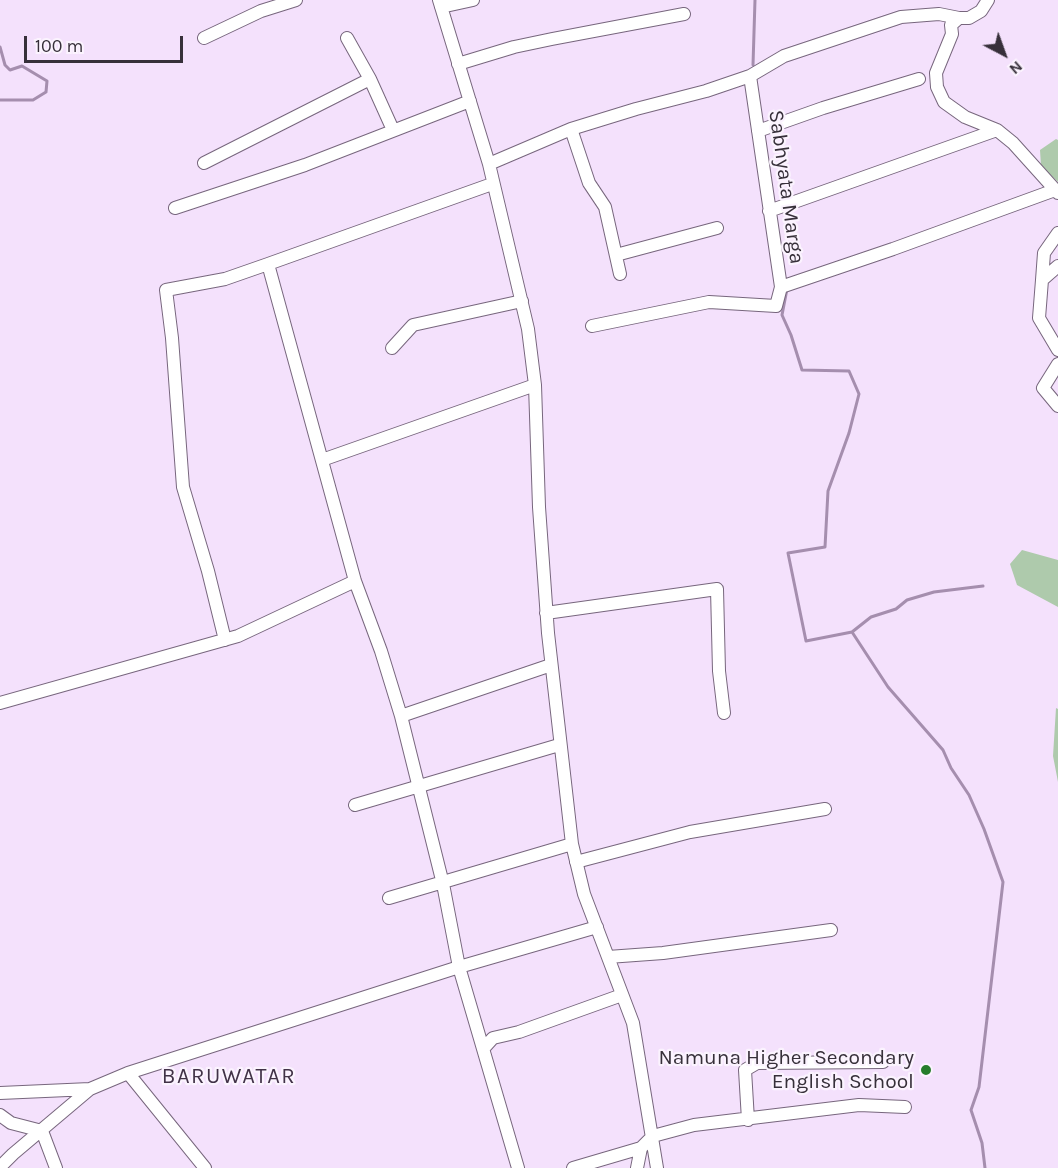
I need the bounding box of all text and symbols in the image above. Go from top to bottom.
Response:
scale bar [27,24,186,62]
north arrow [974,24,1034,84]
text: 100 m [35,35,83,57]
text: N [1006,57,1027,79]
street label: Sabhyata Marga [763,108,809,266]
place label: Namuna Higher Secondary English School [658,1045,914,1095]
marker: Namuna Higher Secondary English School [919,1063,933,1077]
district label: BARUWATAR [162,1064,296,1090]

